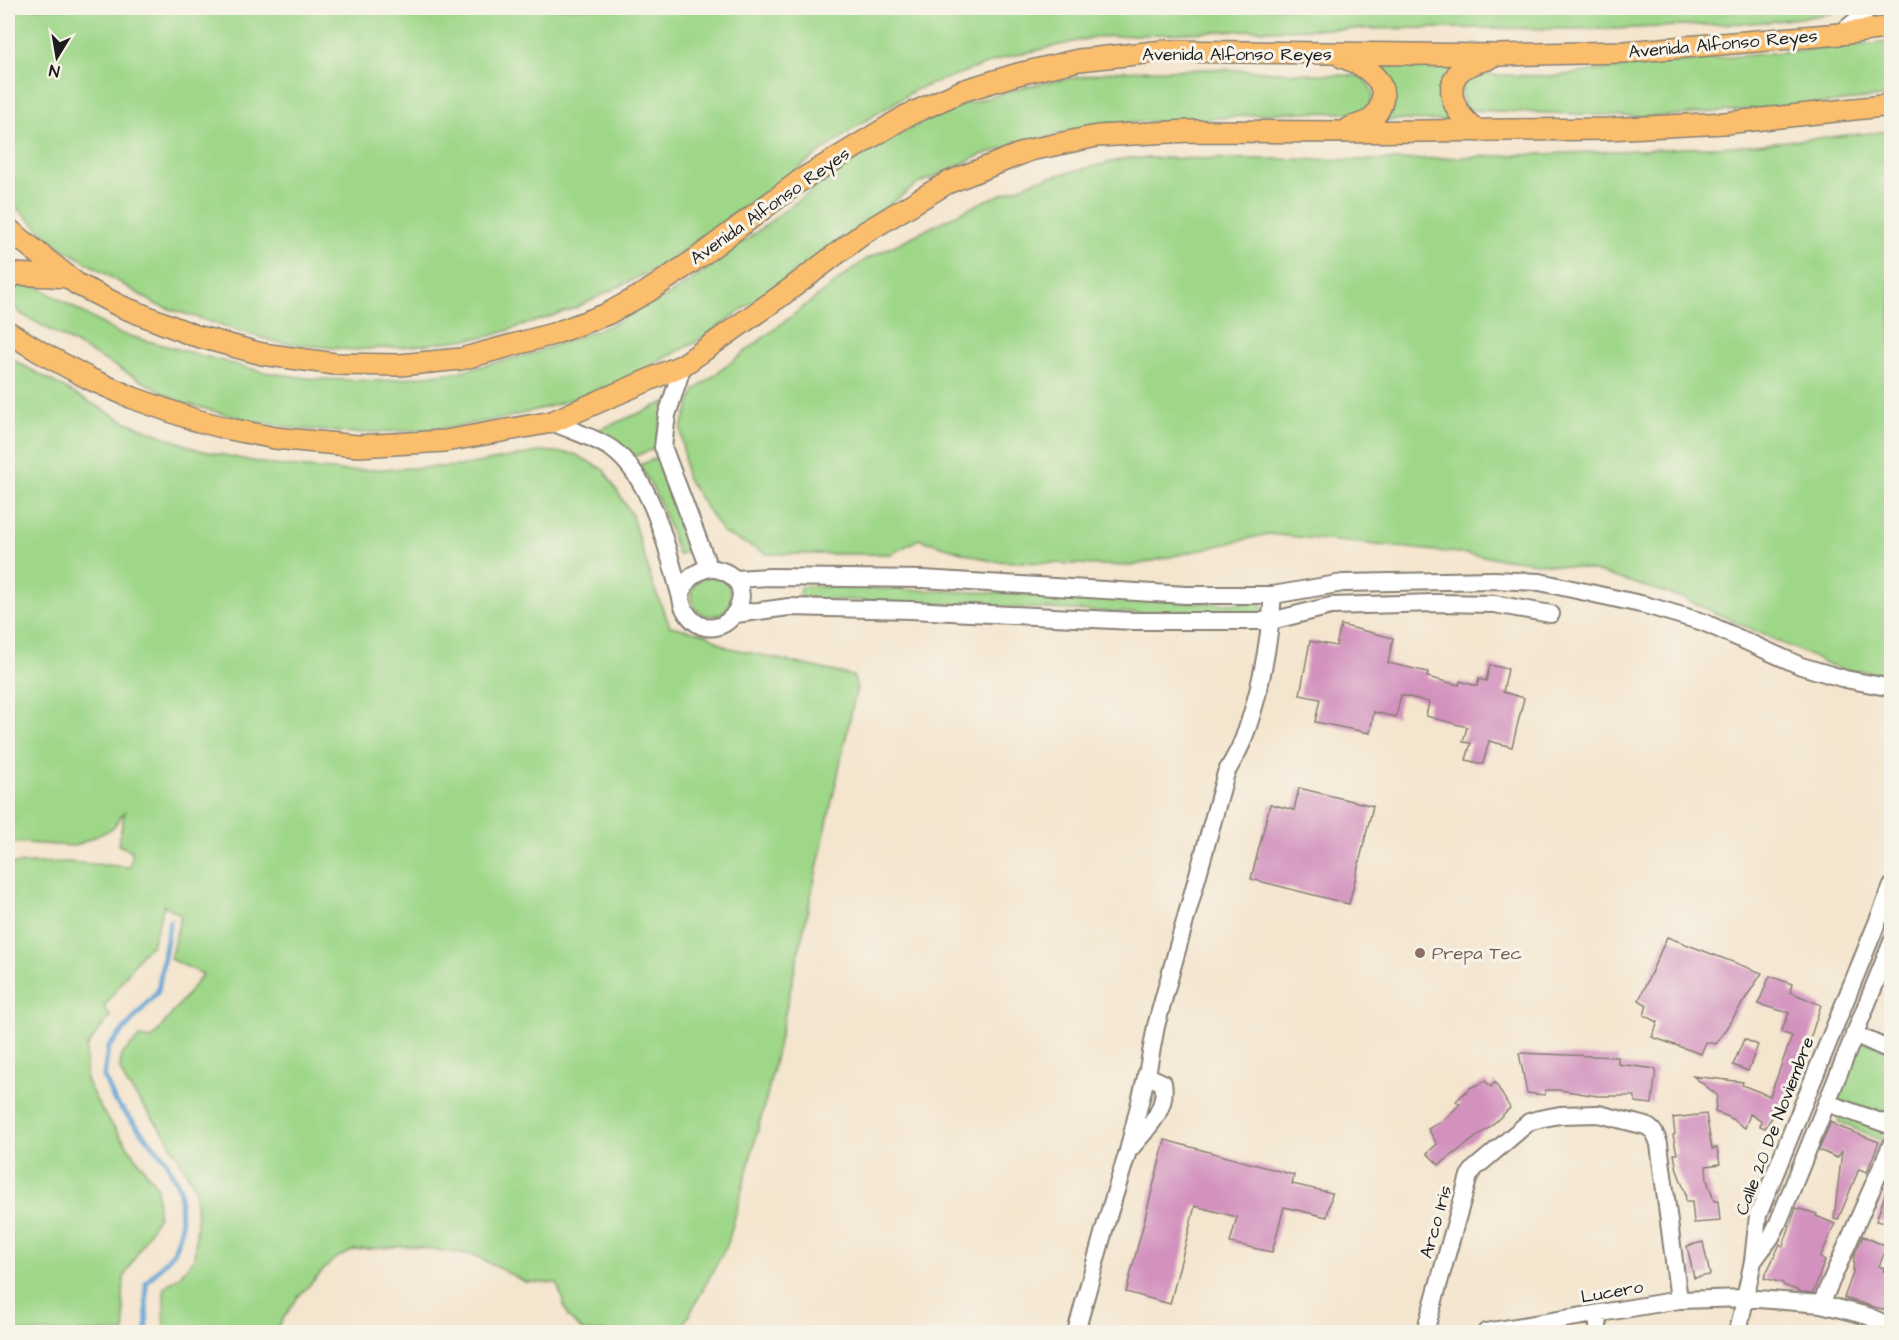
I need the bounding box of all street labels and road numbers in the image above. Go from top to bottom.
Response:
street label: Avenida Alfonso Reyes [1627,23,1819,66]
street label: Avenida Alfonso Reyes [1142,42,1332,68]
street label: Avenida Alfonso Reyes [685,141,855,271]
street label: Calle 20 De Noviembre [1729,1033,1821,1219]
street label: Arco Iris [1414,1183,1458,1261]
street label: Lucero [1579,1274,1645,1310]

